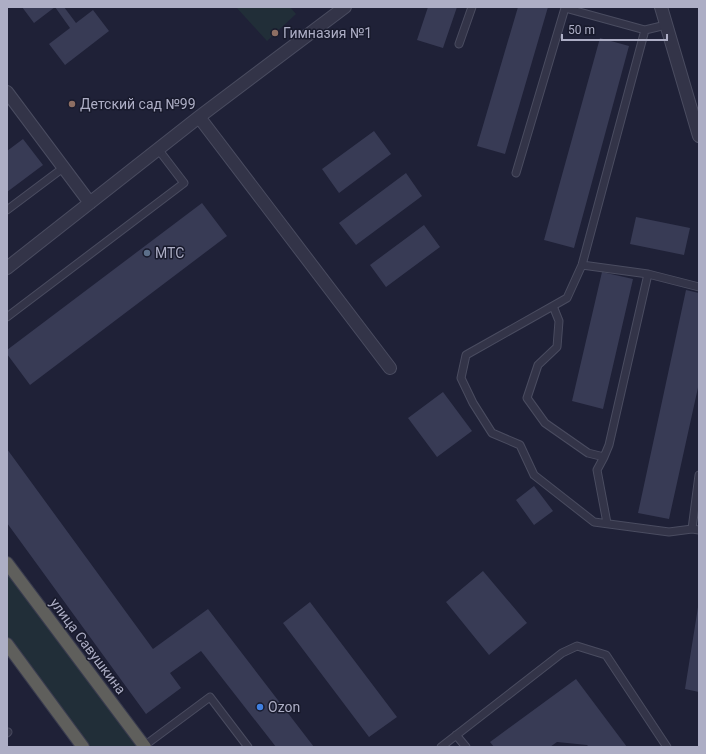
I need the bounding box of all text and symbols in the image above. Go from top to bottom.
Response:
scale bar [562,16,667,42]
text: 50 m [568,23,595,37]
place label: Гимназия №1 [283,25,372,41]
marker: Гимназия №1 [270,28,280,38]
place label: Детский сад №99 [80,96,196,112]
marker: Детский сад №99 [67,99,77,109]
place label: МТС [155,245,184,261]
marker: МТС [142,248,152,258]
street label: улица Савушкина [47,595,129,697]
place label: Ozon [268,699,300,715]
marker: Ozon [255,702,265,712]

